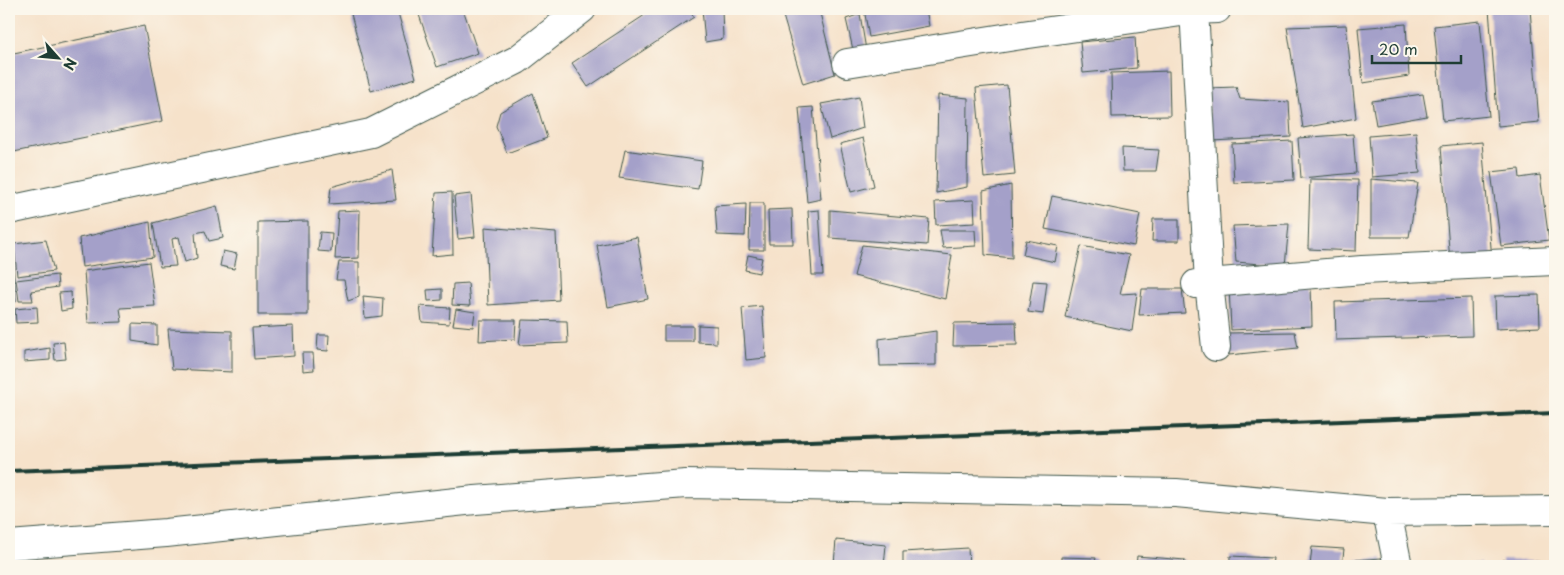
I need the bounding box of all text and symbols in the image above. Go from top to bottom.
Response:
north arrow [32,32,82,82]
scale bar [1372,32,1460,64]
text: 20 m [1379,37,1418,60]
text: N [58,54,82,74]

